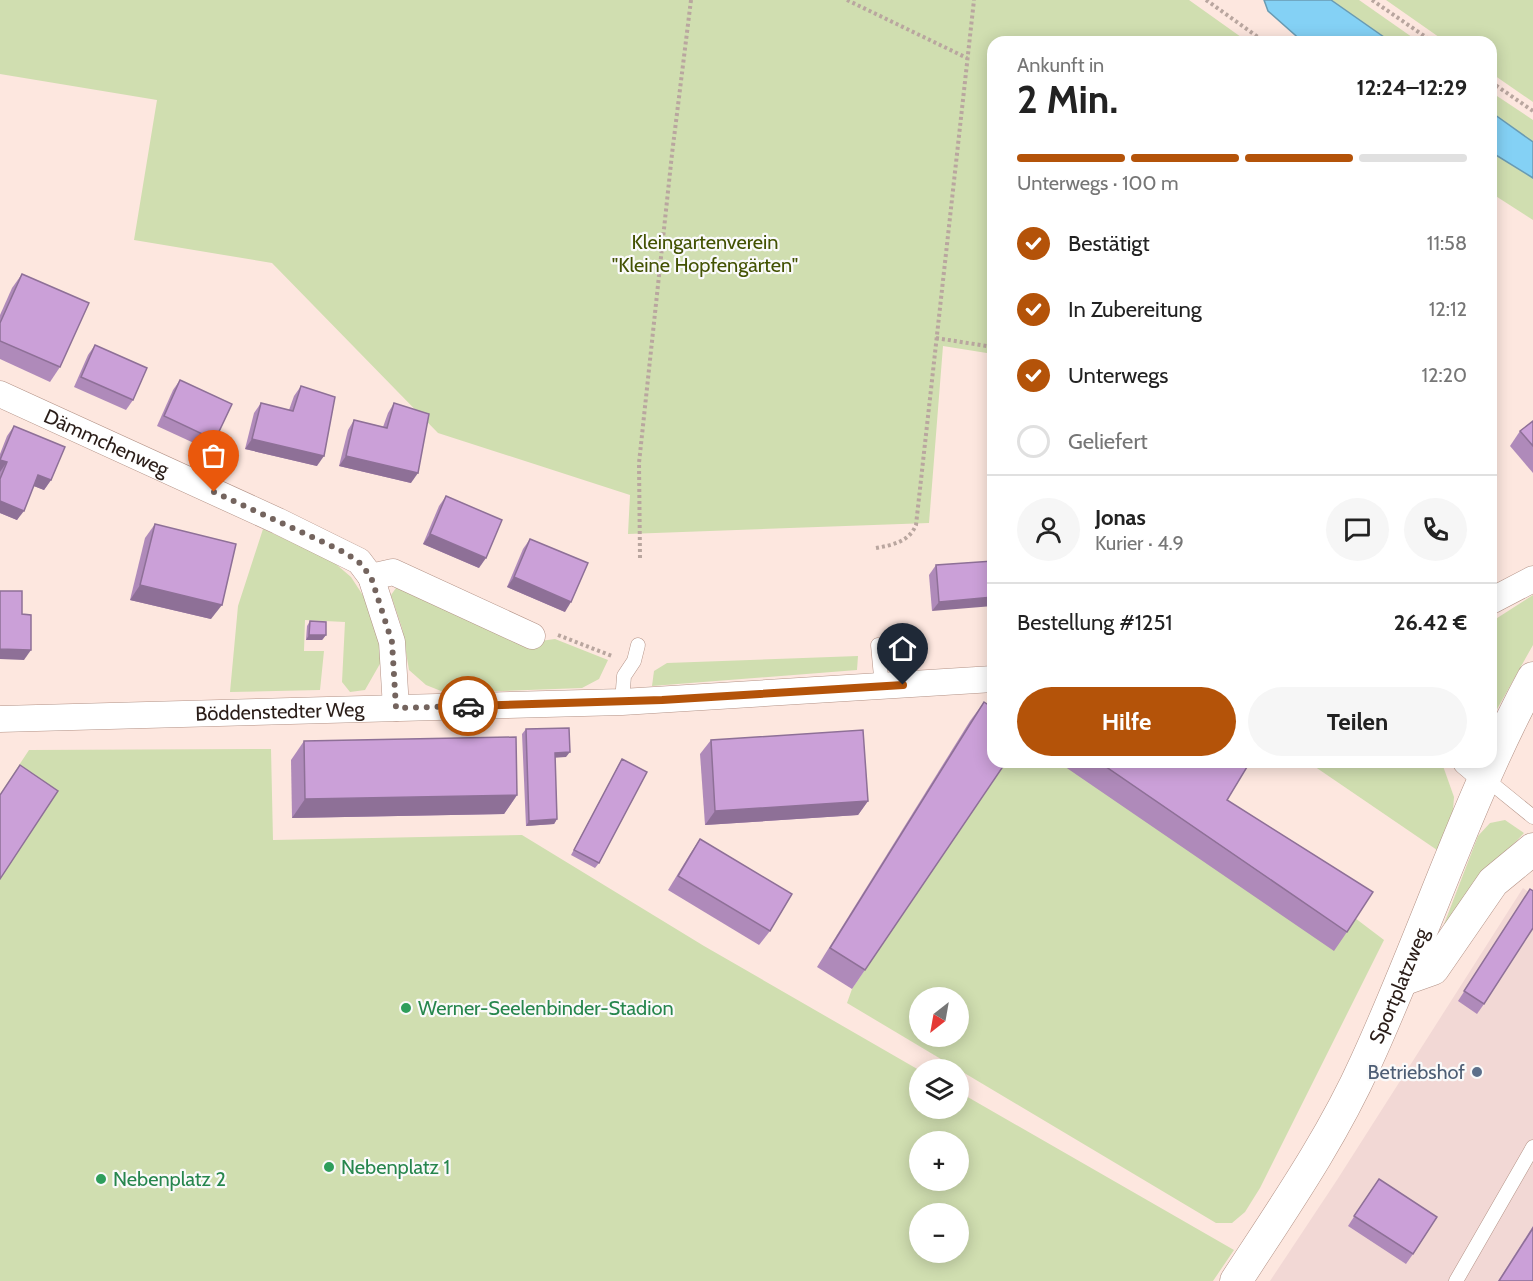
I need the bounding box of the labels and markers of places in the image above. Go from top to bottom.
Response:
pin [188,430,239,492]
pin [877,623,928,685]
place label: Werner-Seelenbinder-Stadion [418,996,674,1020]
marker: Werner-Seelenbinder-Stadion [399,1001,413,1015]
place label: Betriebshof [1368,1060,1465,1084]
marker: Betriebshof [1470,1065,1484,1079]
place label: Nebenplatz 1 [341,1155,450,1179]
marker: Nebenplatz 1 [322,1160,336,1174]
place label: Nebenplatz 2 [113,1167,226,1191]
marker: Nebenplatz 2 [94,1172,108,1186]

